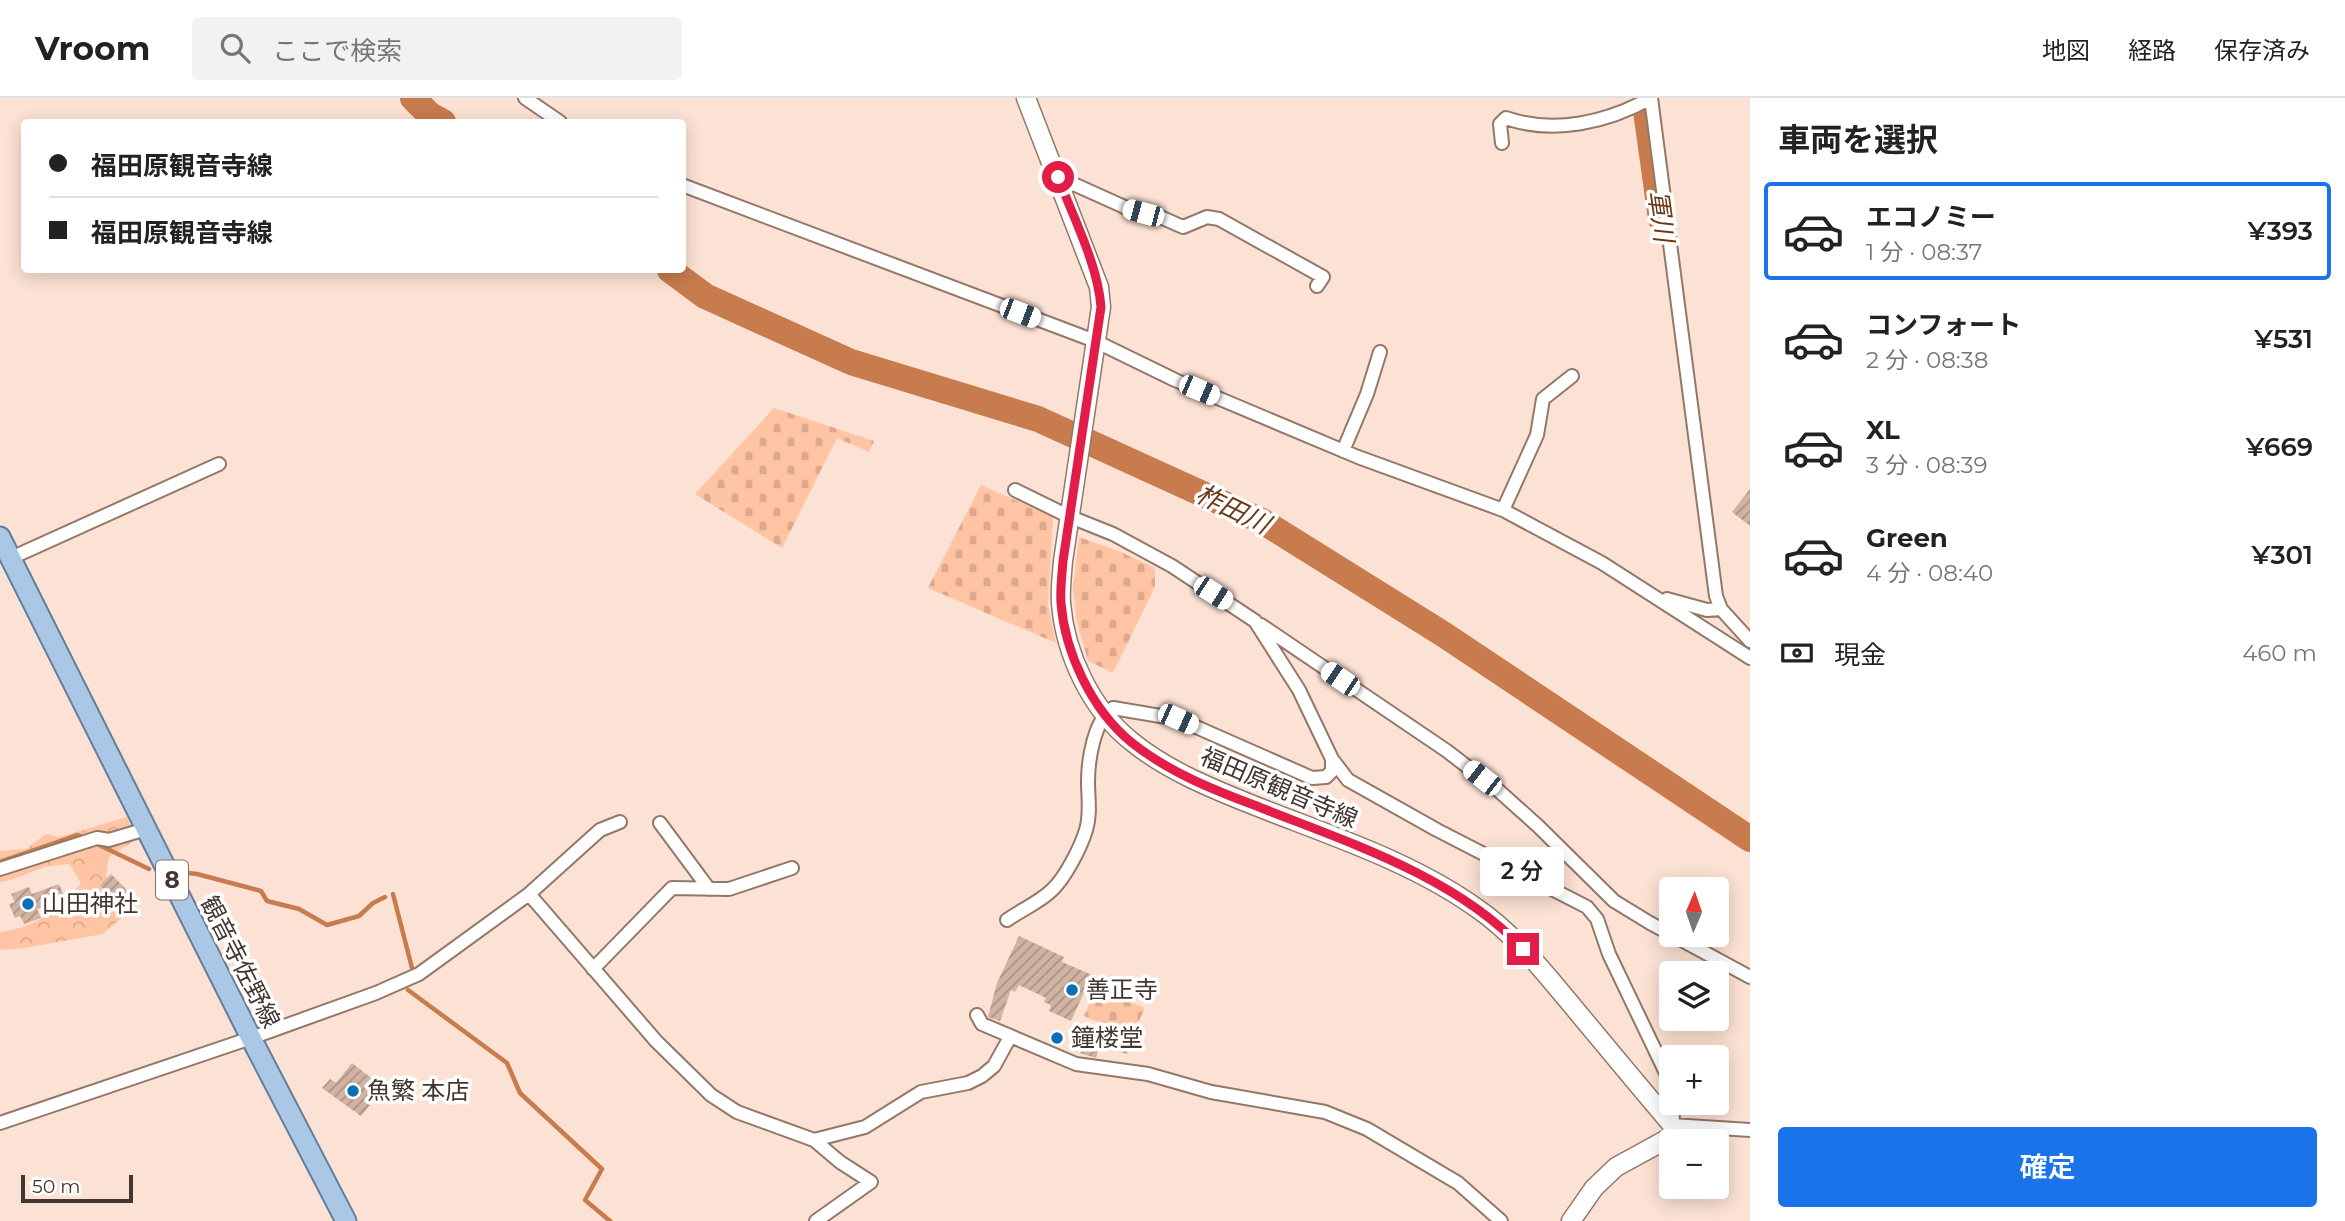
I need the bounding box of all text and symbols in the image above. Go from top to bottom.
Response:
search box [192,17,682,80]
text: Vroom [35,28,150,68]
icon: search [216,29,254,67]
text: ここで検索 [272,35,402,67]
text: 地図 [2042,36,2090,65]
text: 経路 [2128,36,2176,65]
text: 保存済み [2214,36,2310,65]
text: 車両を選択 [1778,120,1938,159]
text: 福田原観音寺線 [91,150,273,182]
route start [1042,161,1074,193]
water label: 軍川 [1642,188,1681,247]
car [1120,197,1167,229]
icon: car [1782,200,1845,263]
text: エコノミー [1866,201,1996,233]
text: ¥393 [2248,215,2313,247]
text: 福田原観音寺線 [91,217,273,249]
text: 1 分 · 08:37 [1866,238,1982,266]
car [997,296,1044,330]
icon: car [1782,308,1845,371]
text: コンフォート [1866,309,2021,341]
text: ¥531 [2254,323,2313,355]
text: 2 分 · 08:38 [1866,346,1988,374]
car [1176,372,1223,408]
text: XL [1866,414,1900,446]
icon: car [1782,416,1845,479]
text: ¥669 [2246,431,2313,463]
text: 3 分 · 08:39 [1866,451,1988,479]
water label: 柞田川 [1191,478,1278,542]
text: Green [1866,522,1948,554]
icon: car [1782,524,1845,587]
text: ¥301 [2251,539,2313,571]
text: 4 分 · 08:40 [1866,559,1993,587]
car [1190,573,1237,613]
icon: cash [1778,634,1816,672]
text: 現金 [1834,639,1886,671]
text: 460 m [2242,639,2317,667]
car [1317,659,1364,699]
car [1155,701,1202,737]
street label: 福田原観音寺線 [1196,741,1362,834]
car [1459,757,1506,799]
callout: 2 分 [1481,848,1565,896]
text: 2 分 [1501,857,1543,885]
road number: 8 [156,860,188,900]
north arrow [1659,877,1729,947]
map controls [1659,877,1729,1199]
place label: 山田神社 [42,889,138,918]
street label: 観音寺佐野線 [195,891,286,1033]
marker: 山田神社 [20,896,36,912]
route end [1507,933,1539,965]
button: layers [1659,961,1729,1031]
place label: 善正寺 [1086,975,1158,1004]
marker: 善正寺 [1064,982,1080,998]
place label: 鐘楼堂 [1071,1023,1143,1052]
marker: 鐘楼堂 [1049,1030,1065,1046]
button: + [1659,1045,1729,1115]
place label: 魚繁 本店 [367,1076,469,1105]
marker: 魚繁 本店 [345,1083,361,1099]
button: 確定 [1778,1127,2317,1207]
button: − [1659,1129,1729,1199]
scale bar [21,1172,133,1204]
text: 50 m [32,1175,80,1198]

